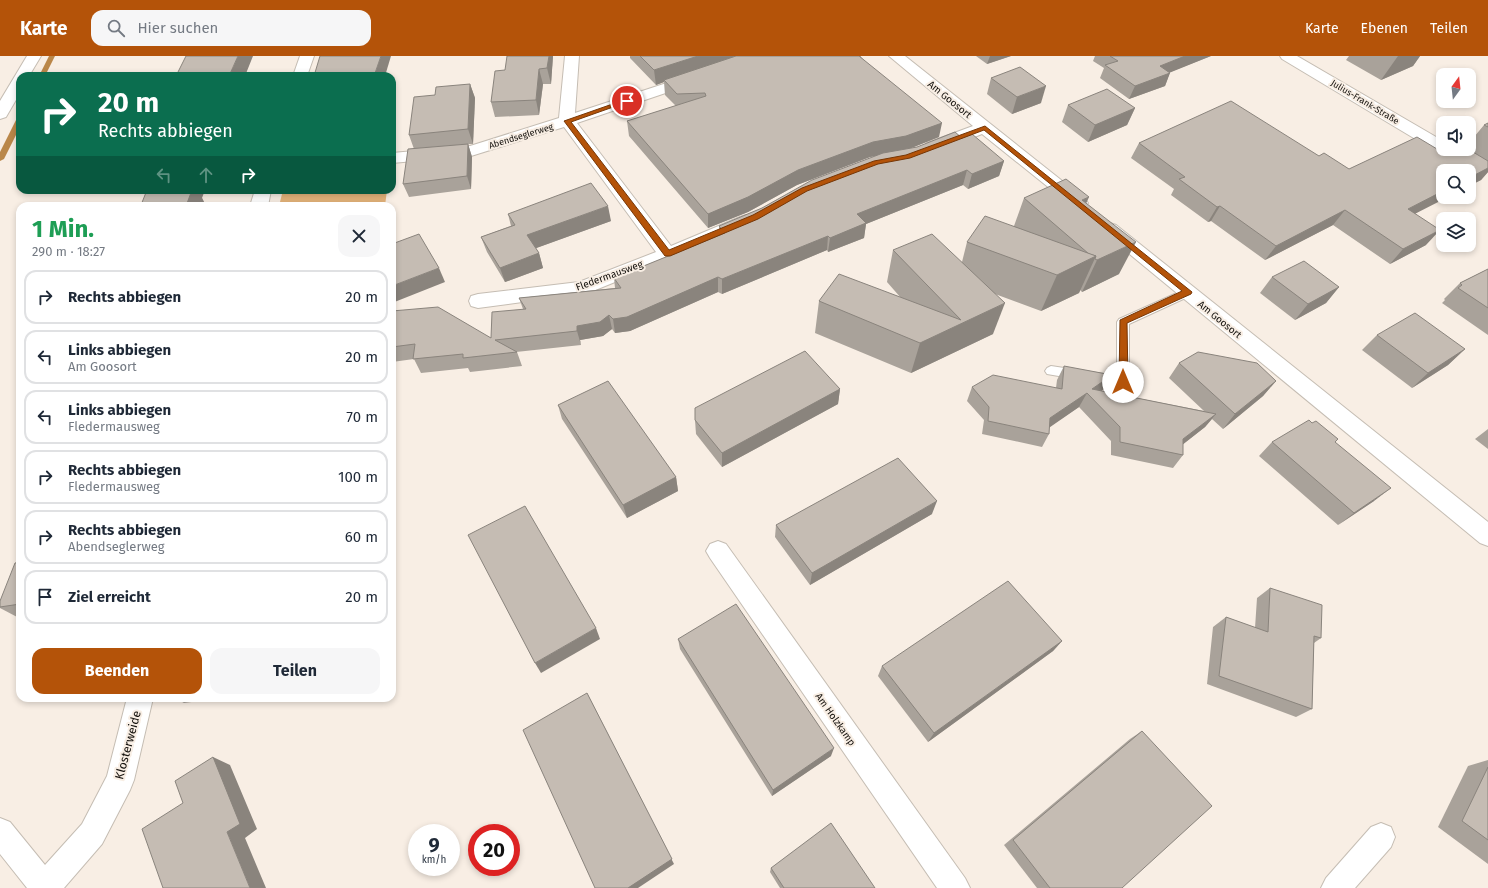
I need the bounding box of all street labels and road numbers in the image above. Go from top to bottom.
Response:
street label: Am Goosort [925,78,974,121]
street label: Julius-Frank-Straße [1329,78,1401,126]
street label: Abendseglerweg [488,121,555,151]
street label: Fledermausweg [574,258,645,294]
street label: Am Goosort [1195,298,1244,341]
street label: Am Holzkamp [813,691,858,748]
street label: Klosterweide [112,709,144,781]

